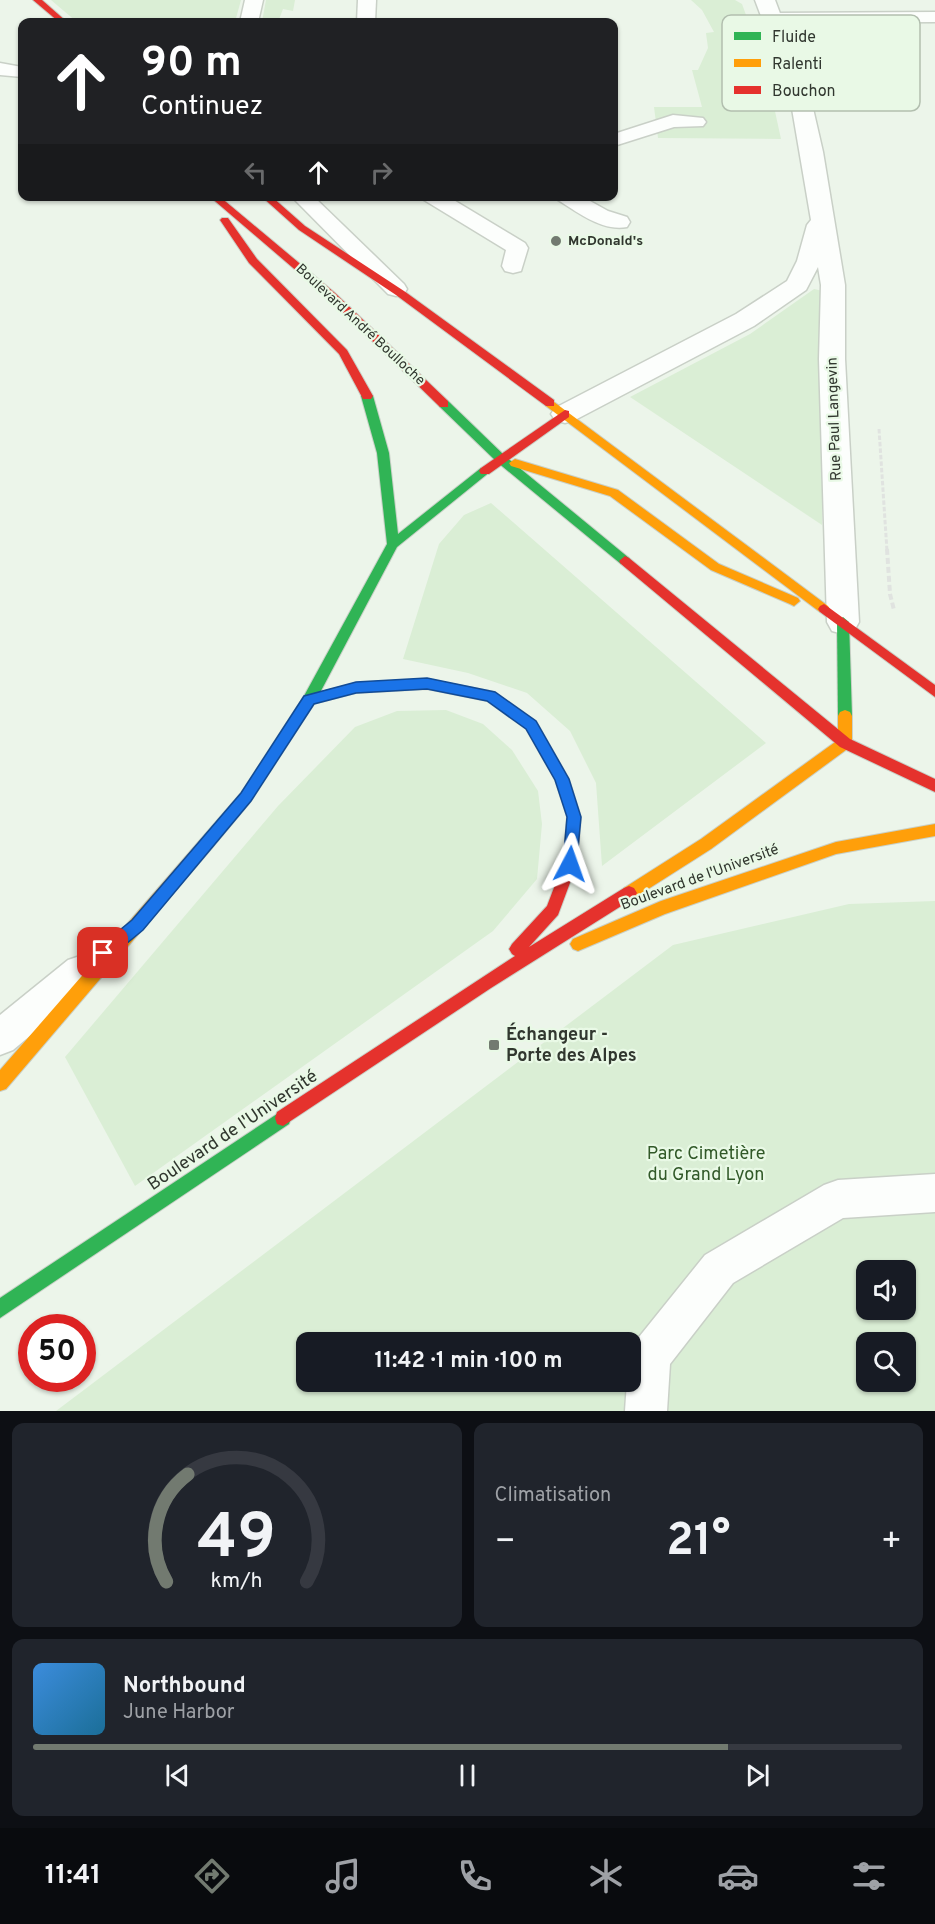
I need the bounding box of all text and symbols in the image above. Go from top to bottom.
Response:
legend [722,15,920,111]
text: Fluide [772,28,816,48]
text: 90 m [141,38,242,91]
icon: ahead [42,42,120,120]
text: Ralenti [772,55,822,75]
text: Bouchon [772,82,836,102]
text: Continuez [141,90,263,124]
icon: left [239,156,272,189]
icon: ahead [302,156,335,189]
icon: right [365,156,398,189]
place label: McDonald's [568,233,643,250]
marker: McDonald's [549,234,563,248]
street label: Boulevard André Boulloche [292,261,428,389]
street label: Rue Paul Langevin [823,357,847,481]
position arrow [538,832,602,896]
street label: Boulevard de l'Université [618,841,782,915]
pin [77,927,128,978]
icon: arrive [86,936,119,969]
place label: Échangeur - Porte des Alpes [506,1022,637,1068]
marker: Échangeur - Porte des Alpes [487,1038,501,1052]
street label: Boulevard de l'Université [143,1065,323,1197]
park label: Parc Cimetière du Grand Lyon [647,1143,765,1187]
map controls [856,1260,916,1392]
button: sound [856,1260,916,1320]
speed limit sign: 50 [18,1314,96,1392]
button: search [856,1332,916,1392]
text: 11:42 · 1 min · 100 m [375,1348,562,1375]
text: Climatisation [495,1483,611,1509]
text: 49 [198,1501,276,1580]
text: 21° [666,1514,730,1571]
text: − [495,1522,516,1564]
text: + [881,1522,902,1564]
text: km/h [211,1568,263,1595]
text: Northbound [123,1673,246,1700]
text: June Harbor [123,1700,235,1726]
icon: previous [161,1759,194,1792]
icon: pause [451,1759,484,1792]
icon: next [741,1759,774,1792]
icon: directions [191,1855,233,1897]
icon: music [322,1855,364,1897]
icon: phone [454,1855,496,1897]
icon: climate [585,1855,627,1897]
icon: car [717,1855,759,1897]
icon: filters [848,1855,890,1897]
text: 11:41 [45,1859,101,1893]

